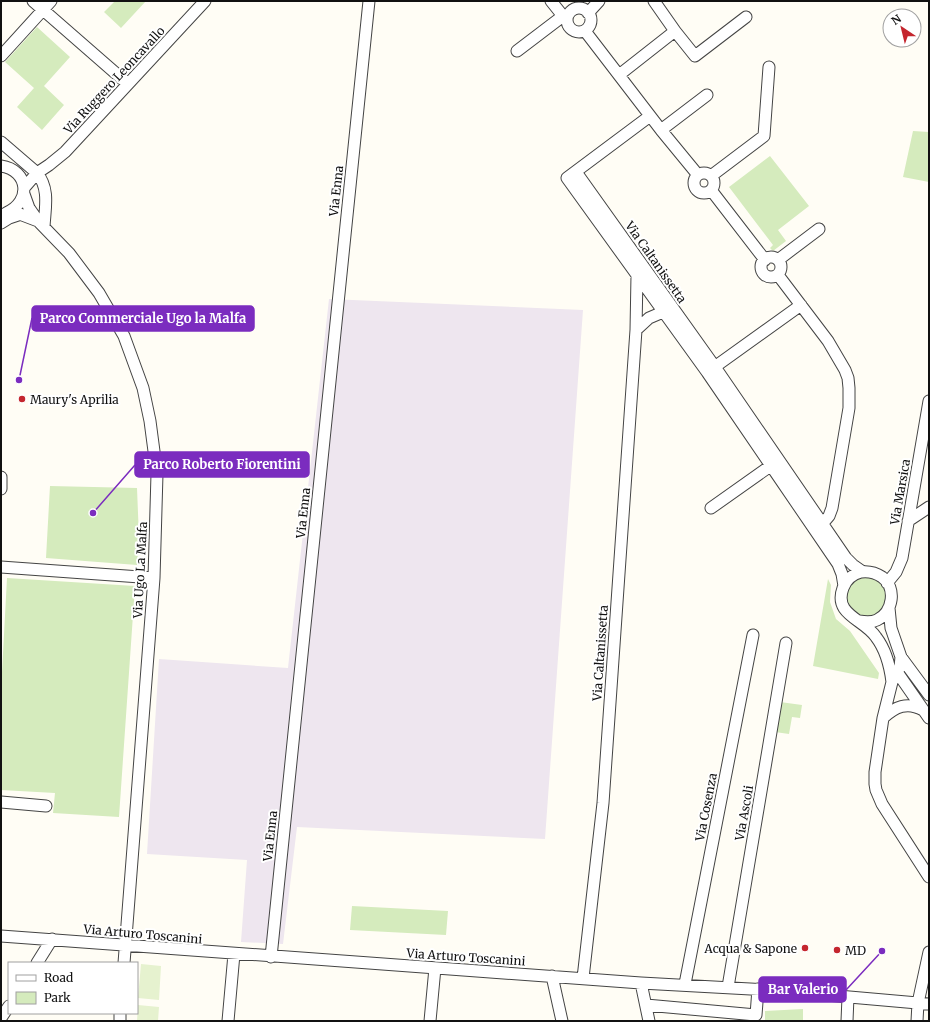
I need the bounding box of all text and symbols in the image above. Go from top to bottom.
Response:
north arrow [882,8,922,48]
text: N [889,11,904,28]
street label: Via Ruggero Leoncavallo [60,23,168,137]
street label: Via Enna [326,164,346,218]
street label: Via Caltanissetta [622,218,690,306]
callout: Parco Commerciale Ugo la Malfa [32,306,254,331]
text: Parco Commerciale Ugo la Malfa [40,310,246,327]
place label: Maury's Aprilia [30,392,119,407]
marker: Maury's Aprilia [17,394,27,404]
callout: Parco Roberto Fiorentini [135,452,309,477]
text: Parco Roberto Fiorentini [143,456,301,473]
street label: Via Marsica [887,457,913,527]
street label: Via Enna [293,486,313,540]
street label: Via Ugo La Malfa [130,521,150,620]
street label: Via Caltanissetta [589,604,611,702]
street label: Via Cosenza [692,771,720,843]
street label: Via Ascoli [732,784,756,843]
street label: Via Enna [260,809,280,863]
street label: Via Arturo Toscanini [82,921,203,947]
place label: Acqua & Sapone [703,941,797,956]
marker: Acqua & Sapone [800,943,810,953]
place label: MD [845,943,866,958]
street label: Via Arturo Toscanini [405,945,526,969]
marker: MD [832,945,842,955]
legend [8,962,138,1014]
text: Road [44,970,73,985]
callout: Bar Valerio [759,977,846,1002]
text: Bar Valerio [768,981,838,998]
text: Park [44,990,71,1005]

